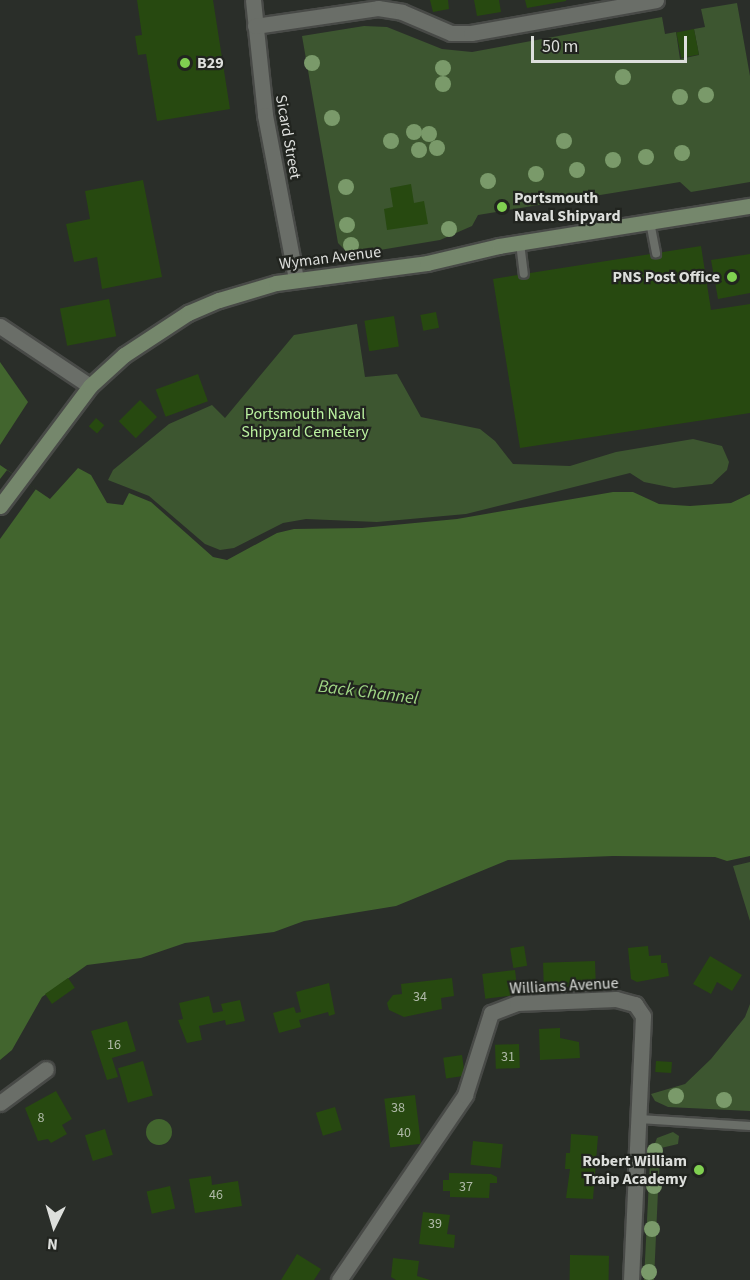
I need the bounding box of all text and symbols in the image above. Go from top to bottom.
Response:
scale bar [534,24,690,62]
text: 50 m [542,34,578,59]
place label: B29 [197,53,224,73]
marker: B29 [178,56,192,70]
street label: Sicard Street [271,93,305,181]
place label: Portsmouth Naval Shipyard [514,188,621,226]
marker: Portsmouth Naval Shipyard [495,200,509,214]
street label: Wyman Avenue [278,242,382,274]
place label: PNS Post Office [612,267,720,287]
marker: PNS Post Office [725,270,739,284]
park label: Portsmouth Naval Shipyard Cemetery [241,404,369,442]
water label: Back Channel [317,676,419,710]
street label: Williams Avenue [509,974,619,998]
house number: 34 [413,989,427,1005]
house number: 16 [107,1037,121,1053]
house number: 31 [501,1049,515,1065]
house number: 38 [391,1100,405,1116]
house number: 8 [38,1110,44,1126]
house number: 40 [397,1125,411,1141]
place label: Robert William Traip Academy [582,1151,687,1189]
marker: Robert William Traip Academy [692,1163,706,1177]
house number: 37 [459,1179,473,1195]
house number: 46 [209,1187,223,1203]
north arrow [24,1196,84,1256]
house number: 39 [428,1216,442,1232]
text: N [46,1233,59,1255]

